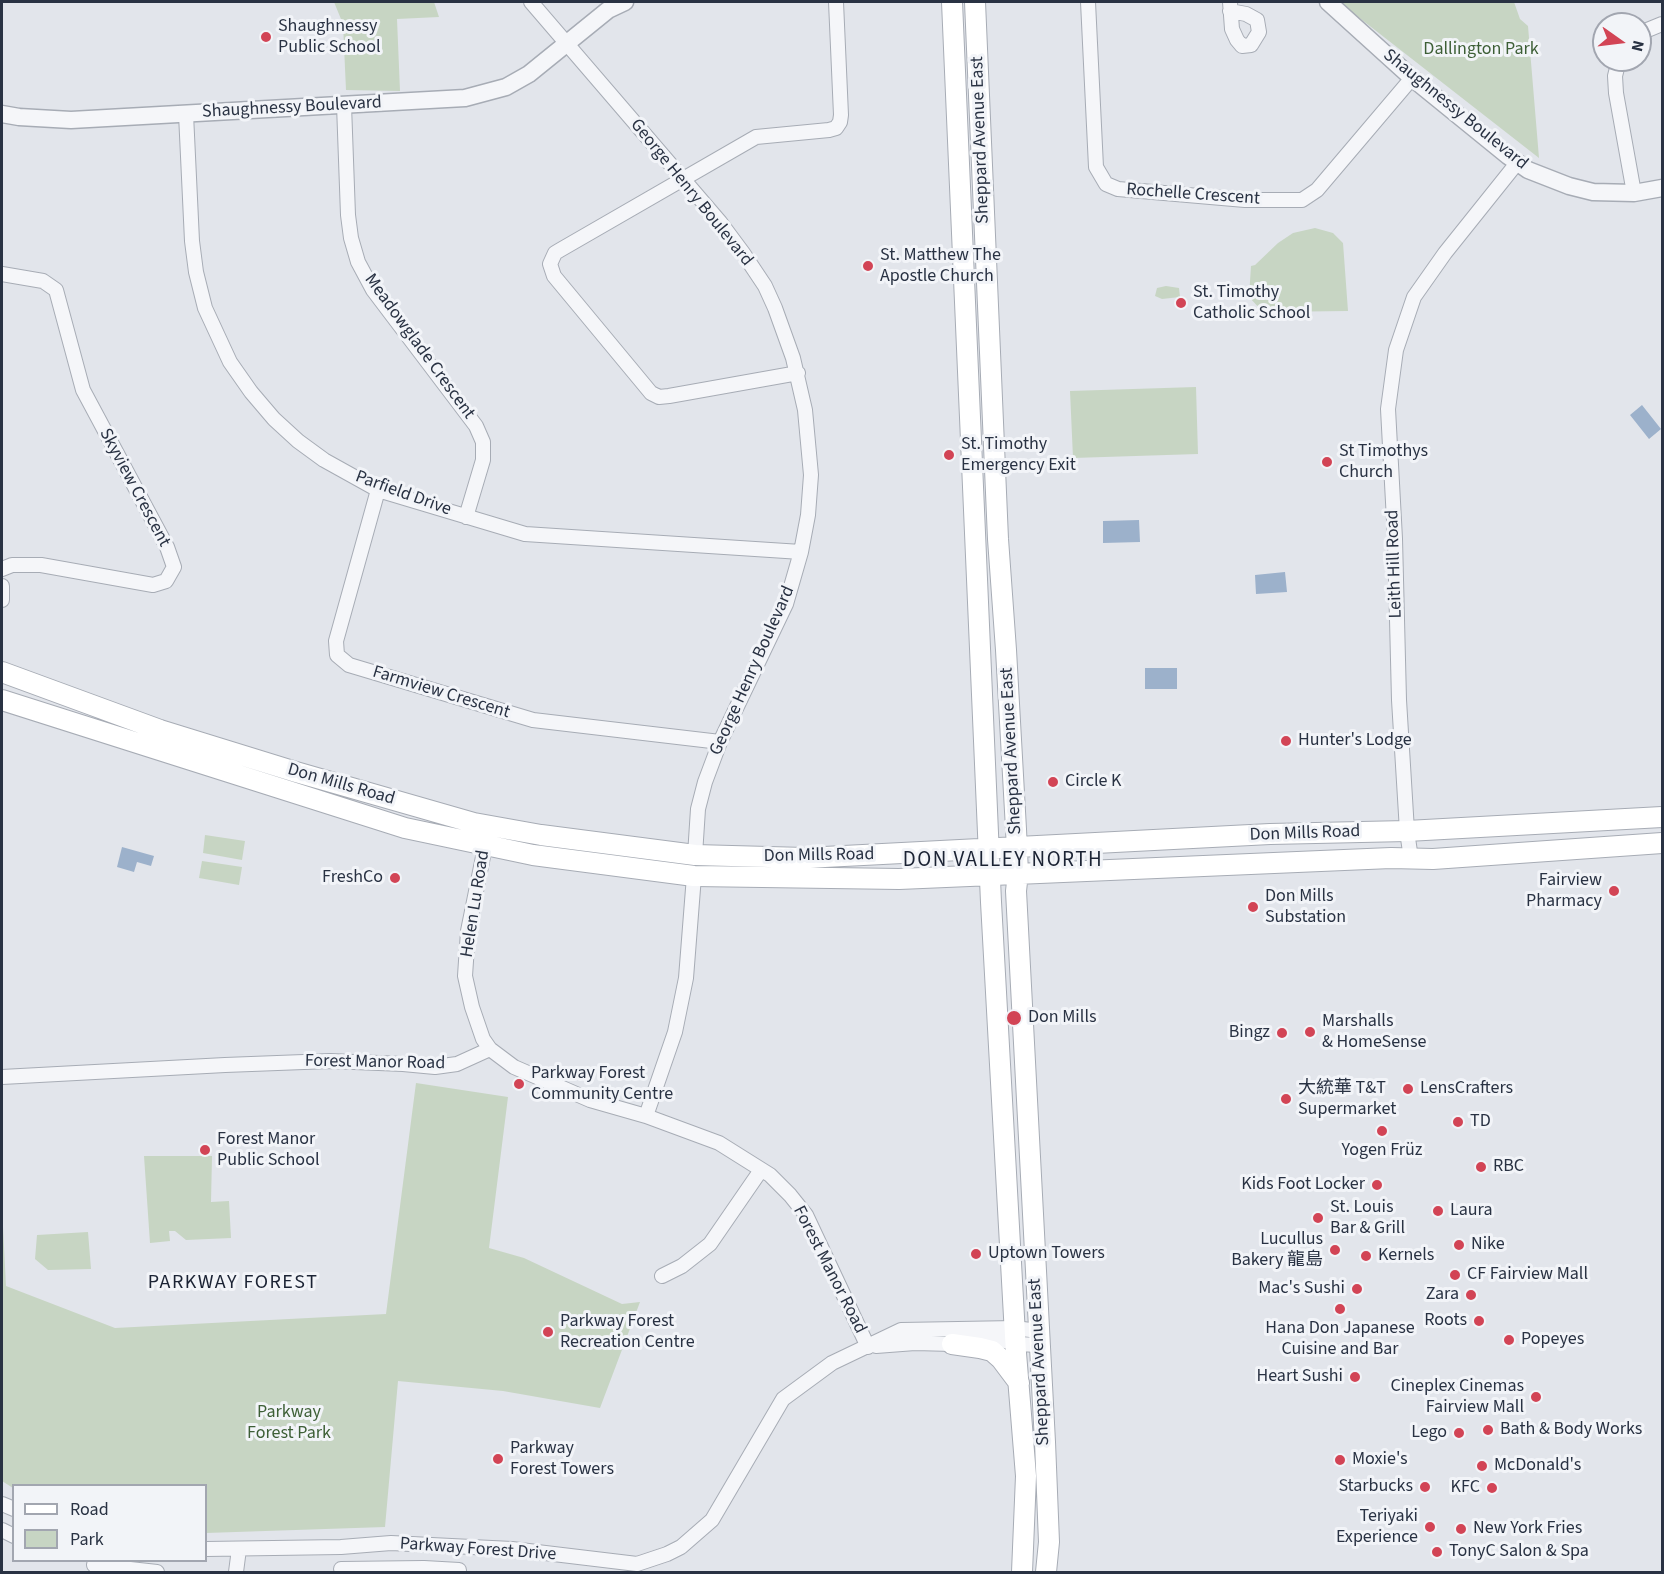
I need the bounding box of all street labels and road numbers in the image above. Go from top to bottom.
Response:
street label: Shaughnessy Boulevard [1378,45,1532,175]
street label: Sheppard Avenue East [967,56,995,224]
street label: Shaughnessy Boulevard [202,93,382,123]
street label: George Henry Boulevard [625,115,757,271]
street label: Rochelle Crescent [1125,180,1261,210]
street label: Meadowglade Crescent [359,270,479,424]
street label: Skyview Crescent [94,425,174,551]
street label: Parfield Drive [352,467,454,521]
street label: Leith Hill Road [1382,509,1408,619]
street label: George Henry Boulevard [706,583,800,759]
street label: Farmview Crescent [370,662,512,724]
street label: Sheppard Avenue East [997,667,1027,835]
street label: Don Mills Road [285,759,397,811]
street label: Don Mills Road [1249,821,1361,847]
street label: Don Mills Road [763,844,875,868]
street label: Helen Lu Road [457,849,495,959]
street label: Forest Manor Road [305,1051,445,1075]
street label: Forest Manor Road [787,1203,871,1337]
street label: Sheppard Avenue East [1025,1278,1055,1446]
street label: Parkway Forest Drive [399,1534,557,1566]

